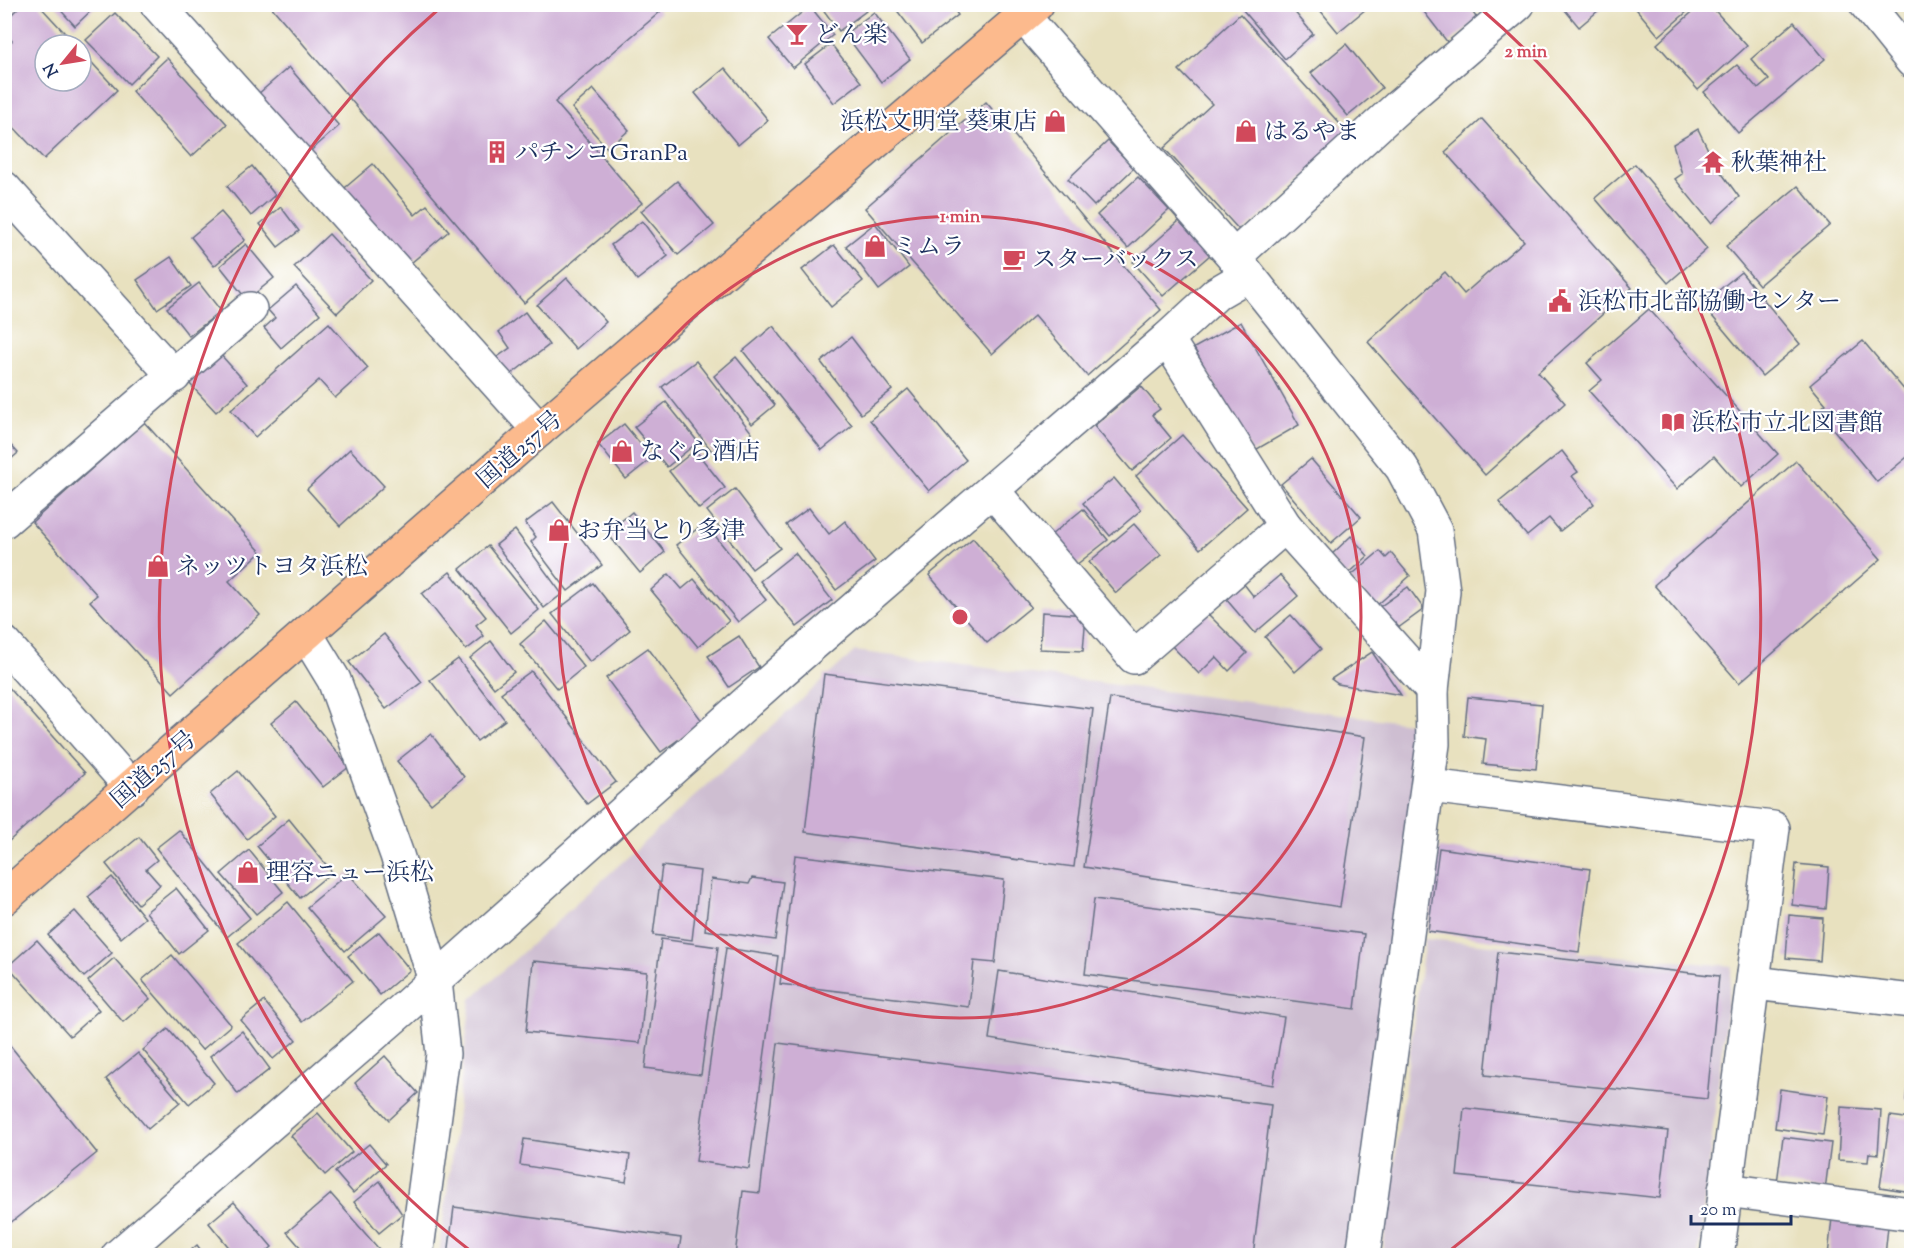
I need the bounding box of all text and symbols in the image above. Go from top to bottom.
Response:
place label: どん楽 [815,19,887,53]
bar icon: どん楽 [784,21,810,47]
north arrow [33,33,93,93]
text: 2 min [1505,40,1548,66]
text: N [39,58,65,81]
place label: 浜松文明堂 葵東店 [840,106,1037,140]
shop icon: 浜松文明堂 葵東店 [1042,108,1068,134]
place label: はるやま [1264,116,1360,150]
shop icon: はるやま [1233,118,1259,144]
place label: パチンコGranPa [515,137,688,171]
building icon: パチンコGranPa [484,139,510,165]
place label: 秋葉神社 [1731,147,1827,181]
temple icon: 秋葉神社 [1700,149,1726,175]
text: 1 min [940,205,981,231]
place label: ミムラ [893,231,965,265]
shop icon: ミムラ [862,233,888,259]
place label: スターバックス [1032,244,1199,278]
cafe icon: スターバックス [1001,246,1027,272]
place label: 浜松市北部協働センター [1578,286,1841,320]
public building icon: 浜松市北部協働センター [1547,288,1573,314]
street label: 国道257号 [470,404,571,497]
place label: 浜松市立北図書館 [1691,407,1883,441]
library icon: 浜松市立北図書館 [1660,409,1686,435]
place label: なぐら酒店 [640,436,760,470]
shop icon: なぐら酒店 [609,438,635,464]
place label: お弁当とり多津 [577,515,745,549]
shop icon: お弁当とり多津 [546,517,572,543]
place label: ネッツトヨタ浜松 [176,551,368,585]
shop icon: ネッツトヨタ浜松 [145,553,171,579]
centre of rings [950,607,970,627]
street label: 国道257号 [104,724,205,817]
place label: 理容ニュー浜松 [266,857,434,891]
shop icon: 理容ニュー浜松 [235,859,261,885]
scale bar [1691,1188,1792,1226]
text: 20 m [1700,1198,1737,1224]

